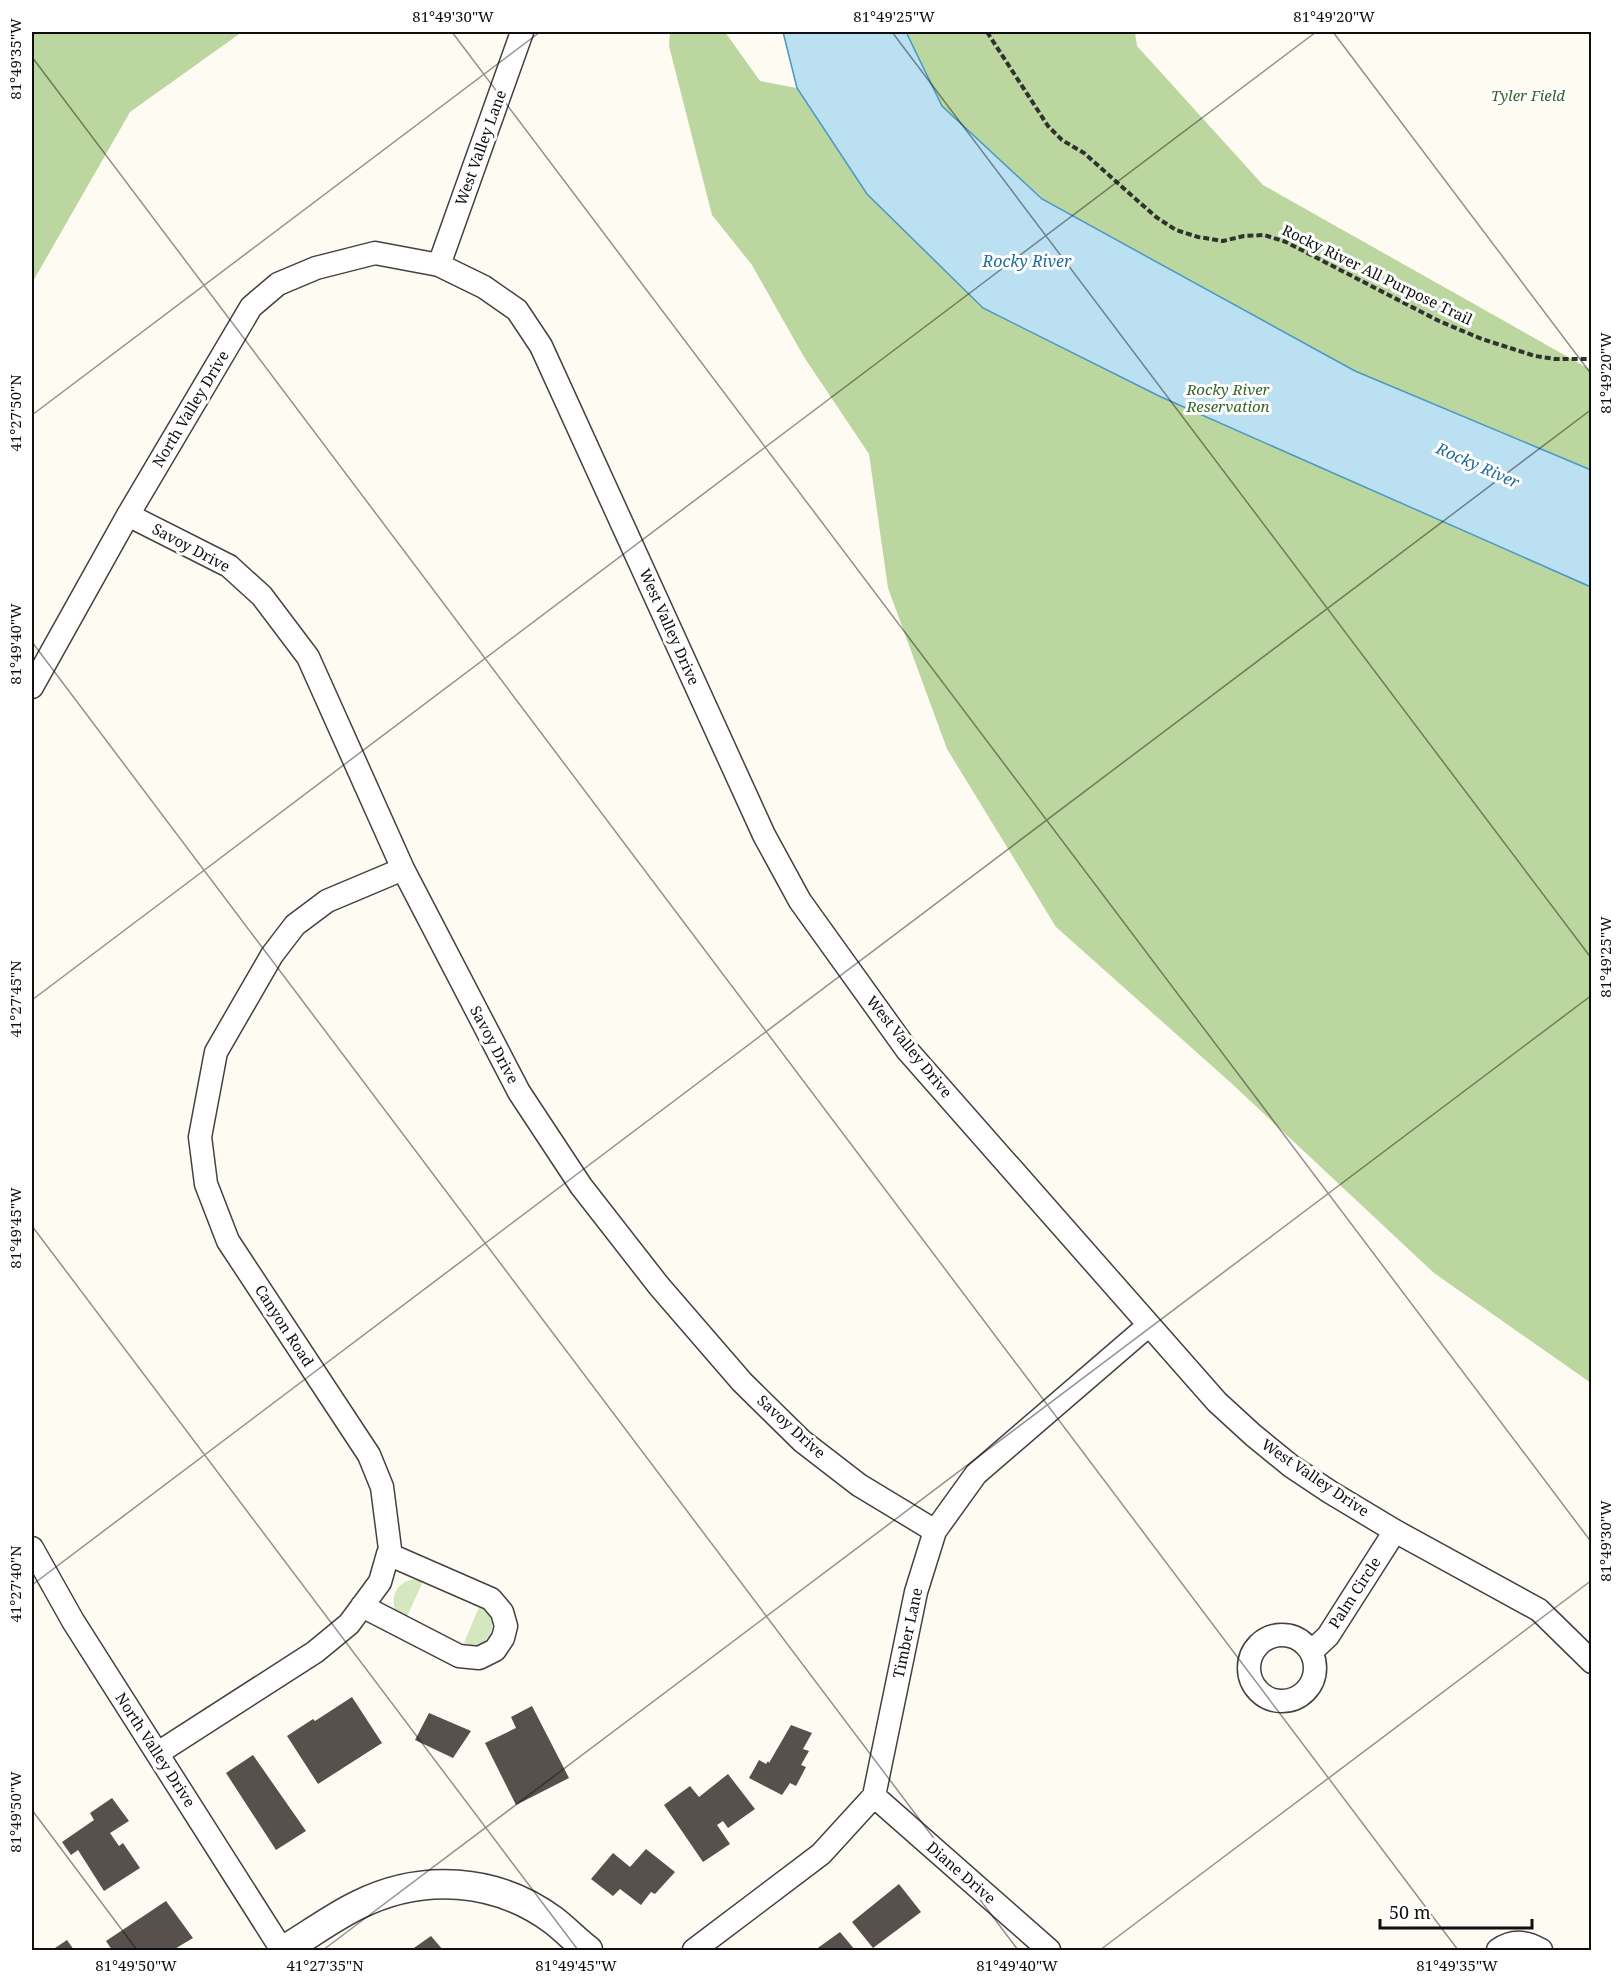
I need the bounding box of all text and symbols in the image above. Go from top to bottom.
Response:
text: 81°49'30"W [412,6,494,26]
text: 81°49'25"W [853,6,935,26]
text: 81°49'20"W [1293,6,1375,26]
text: 81°49'35"W [5,18,25,100]
park label: Tyler Field [1491,85,1565,105]
street label: West Valley Lane [450,87,510,208]
street label: Rocky River All Purpose Trail [1279,219,1476,329]
water label: Rocky River [982,250,1072,272]
text: 81°49'20"W [1595,332,1615,414]
street label: North Valley Drive [147,346,233,471]
text: 41°27'50"N [5,374,25,452]
park label: Rocky River Reservation [1185,379,1271,416]
water label: Rocky River [1432,436,1523,493]
street label: Savoy Drive [149,518,234,576]
street label: West Valley Drive [635,565,705,688]
text: 81°49'40"W [5,603,25,685]
text: 81°49'25"W [1595,916,1615,998]
text: 41°27'45"N [5,960,25,1038]
street label: West Valley Drive [862,991,957,1101]
street label: Savoy Drive [466,1002,524,1087]
text: 81°49'45"W [5,1187,25,1269]
street label: Canyon Road [251,1281,319,1370]
street label: Savoy Drive [753,1390,830,1462]
street label: West Valley Drive [1258,1434,1373,1521]
text: 81°49'30"W [1595,1500,1615,1582]
text: 41°27'40"N [5,1545,25,1623]
street label: Palm Circle [1324,1553,1385,1632]
street label: Timber Lane [888,1586,926,1680]
street label: North Valley Drive [111,1688,200,1811]
text: 81°49'50"W [5,1771,25,1853]
street label: Diane Drive [923,1837,1000,1908]
scale bar [1380,1892,1532,1930]
text: 50 m [1389,1900,1431,1924]
text: 81°49'50"W [95,1955,177,1975]
text: 41°27'35"N [286,1955,364,1975]
text: 81°49'45"W [535,1955,617,1975]
text: 81°49'40"W [976,1955,1058,1975]
text: 81°49'35"W [1416,1955,1498,1975]

